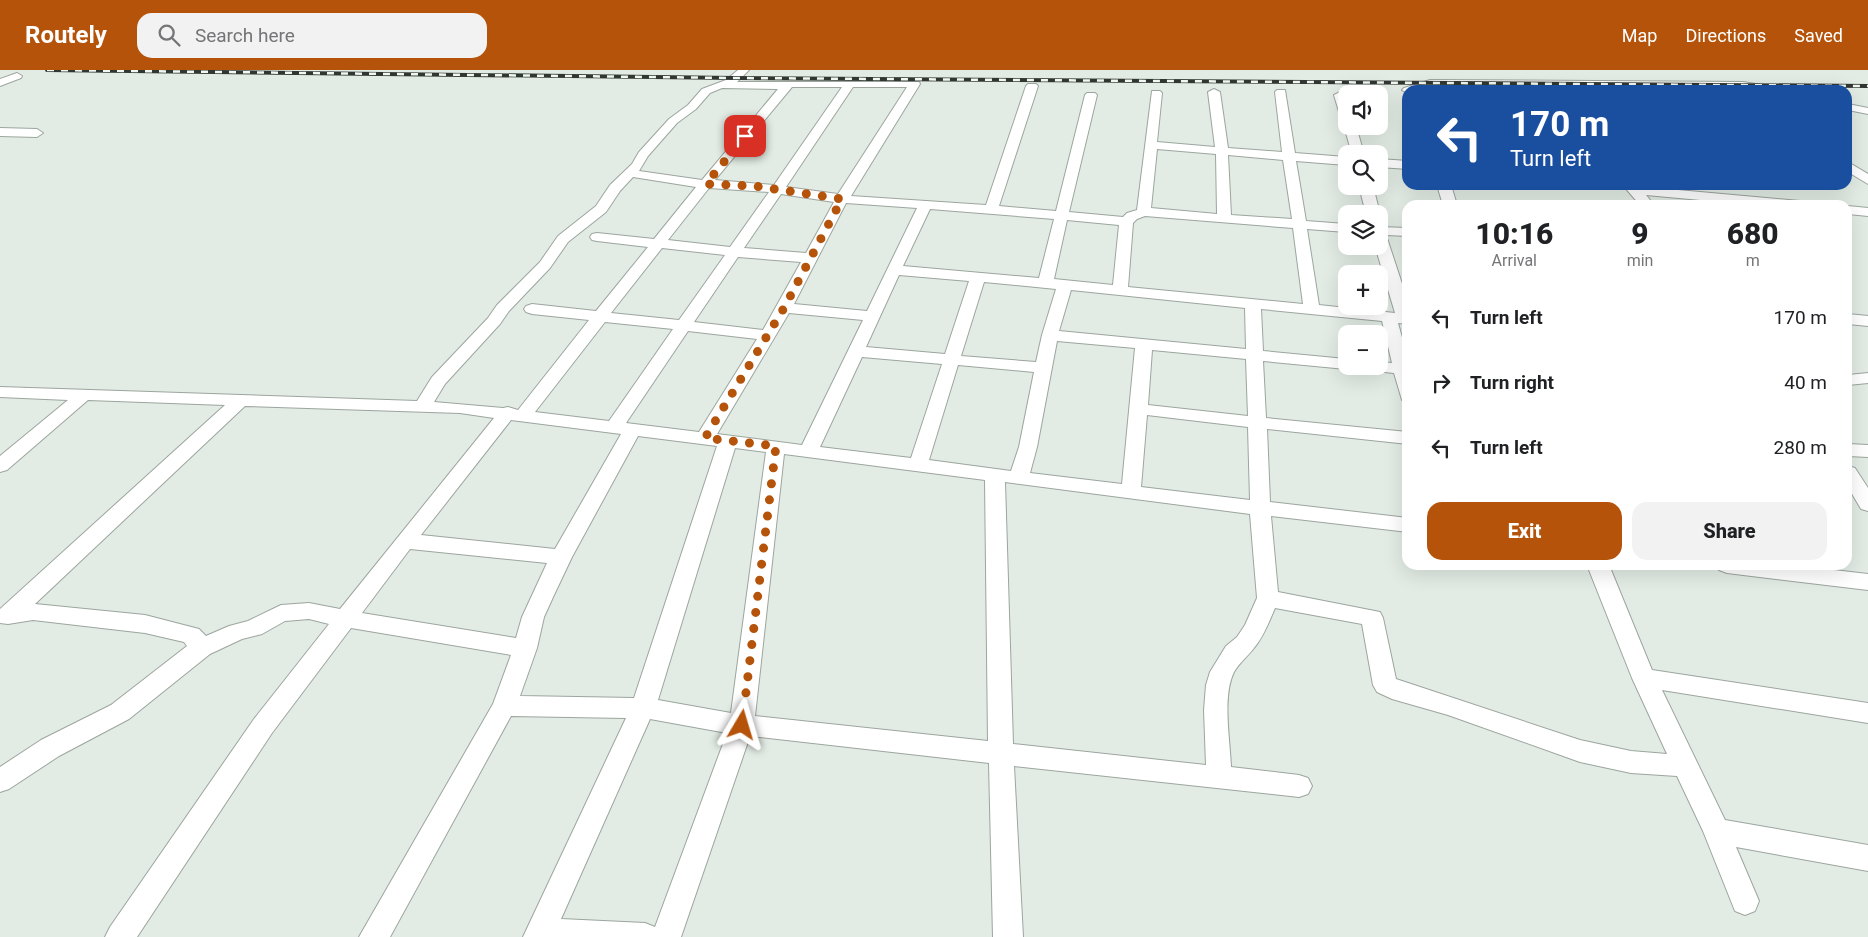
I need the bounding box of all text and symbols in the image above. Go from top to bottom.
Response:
search box [137,13,487,58]
text: Routely [25,21,107,49]
icon: search [155,21,183,49]
text: Search here [195,24,295,47]
text: Map [1622,25,1657,46]
text: Directions [1685,25,1766,46]
text: Saved [1794,25,1843,46]
map controls [1338,85,1388,375]
button: sound [1338,85,1388,135]
text: 170 m [1510,104,1609,145]
icon: left [1427,105,1492,170]
pin [724,115,766,157]
icon: arrive [731,122,759,150]
button: search [1338,145,1388,195]
text: Turn left [1510,146,1591,171]
button: layers [1338,205,1388,255]
text: 10:16 [1475,216,1553,251]
text: 9 [1631,216,1649,251]
text: 680 [1727,216,1779,251]
text: Arrival [1492,251,1537,270]
text: min [1627,251,1653,270]
text: m [1746,251,1760,270]
button: + [1338,265,1388,315]
icon: left [1427,304,1455,332]
text: Turn left [1470,306,1543,329]
text: 170 m [1774,306,1827,329]
button: − [1338,325,1388,375]
icon: right [1427,369,1455,397]
text: Turn right [1470,371,1554,394]
text: 40 m [1784,371,1827,394]
icon: left [1427,434,1455,462]
text: Turn left [1470,436,1543,459]
text: 280 m [1774,436,1827,459]
button: Exit [1427,502,1622,560]
button: Share [1632,502,1827,560]
position arrow [715,698,767,750]

